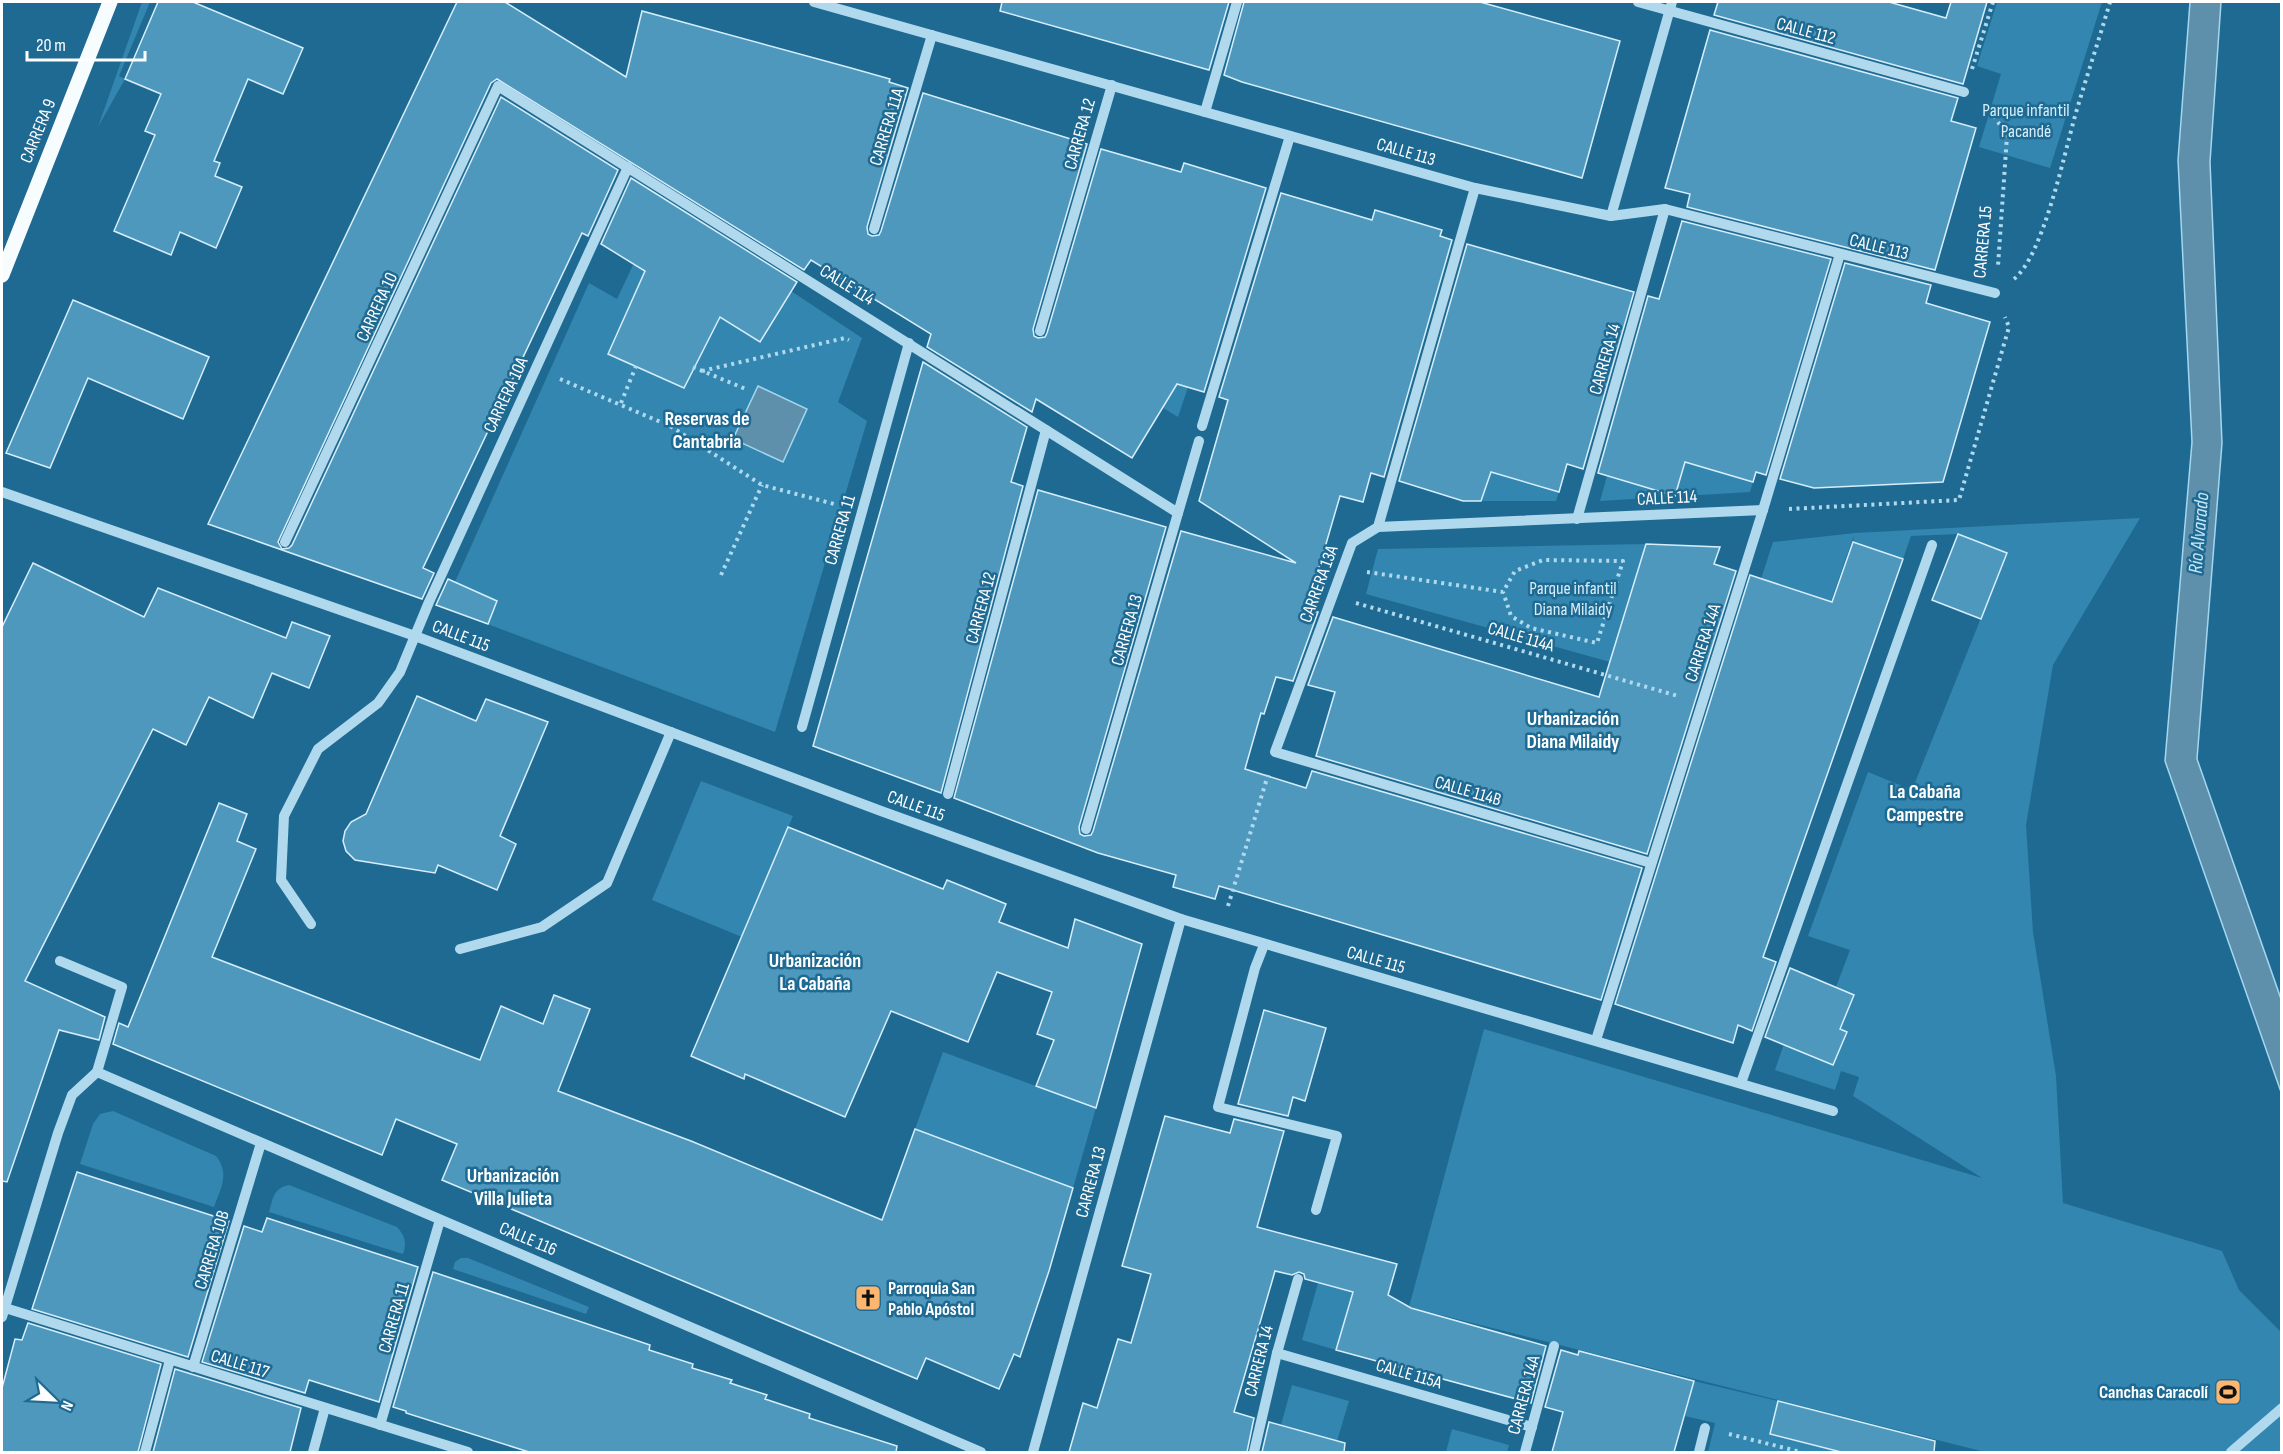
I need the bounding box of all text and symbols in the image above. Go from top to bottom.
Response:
street label: CALLE 112 [1774,13,1838,49]
scale bar [27,24,146,62]
text: 20 m [36,35,66,56]
street label: CARRERA 11A [865,85,909,168]
street label: CARRERA 9 [16,96,60,166]
street label: CARRERA 12 [1060,96,1100,172]
park label: Parque infantil Pacandé [1982,100,2070,142]
street label: CALLE 113 [1374,134,1438,170]
street label: CARRERA 15 [1969,205,1997,279]
street label: CALLE 113 [1847,230,1911,264]
street label: CALLE 114 [816,260,878,310]
street label: CARRERA 10 [352,269,402,345]
street label: CARRERA 14 [1585,321,1625,397]
street label: CARRERA 10A [479,354,533,436]
district label: Reservas de Cantabria [664,407,750,454]
street label: CALLE 114 [1636,486,1698,510]
water label: Río Alvarado [2183,491,2215,575]
street label: CARRERA 11 [820,492,860,567]
street label: CARRERA 13A [1295,542,1343,626]
street label: CARRERA 12 [961,570,1001,646]
park label: Parque infantil Diana Milaidy [1529,578,1617,620]
street label: CARRERA 13 [1107,592,1147,668]
street label: CARRERA 14A [1681,601,1726,685]
street label: CALLE 115 [429,615,493,657]
street label: CALLE 114A [1485,618,1557,657]
district label: Urbanización Diana Milaidy [1527,707,1620,754]
street label: CALLE 114B [1432,772,1504,810]
district label: La Cabaña Campestre [1886,780,1964,827]
street label: CALLE 115 [884,786,948,826]
street label: CALLE 115 [1344,942,1408,978]
district label: Urbanización La Cabaña [769,949,861,996]
street label: CARRERA 13 [1071,1144,1111,1220]
district label: Urbanización Villa Julieta [467,1164,559,1211]
street label: CARRERA 10B [190,1208,234,1292]
street label: CALLE 116 [496,1218,560,1261]
place label: Parroquia San Pablo Apóstol [888,1278,975,1320]
street label: CARRERA 11 [374,1280,414,1355]
church icon: Parroquia San Pablo Apóstol [853,1283,883,1313]
street label: CARRERA 14 [1240,1323,1278,1399]
street label: CALLE 117 [208,1345,272,1383]
street label: CARRERA 14A [1503,1353,1545,1437]
street label: CALLE 115A [1374,1355,1445,1393]
north arrow [24,1370,84,1430]
sports icon: Canchas Caracolí [2213,1377,2243,1407]
place label: Canchas Caracolí [2099,1382,2208,1403]
text: N [56,1398,77,1413]

